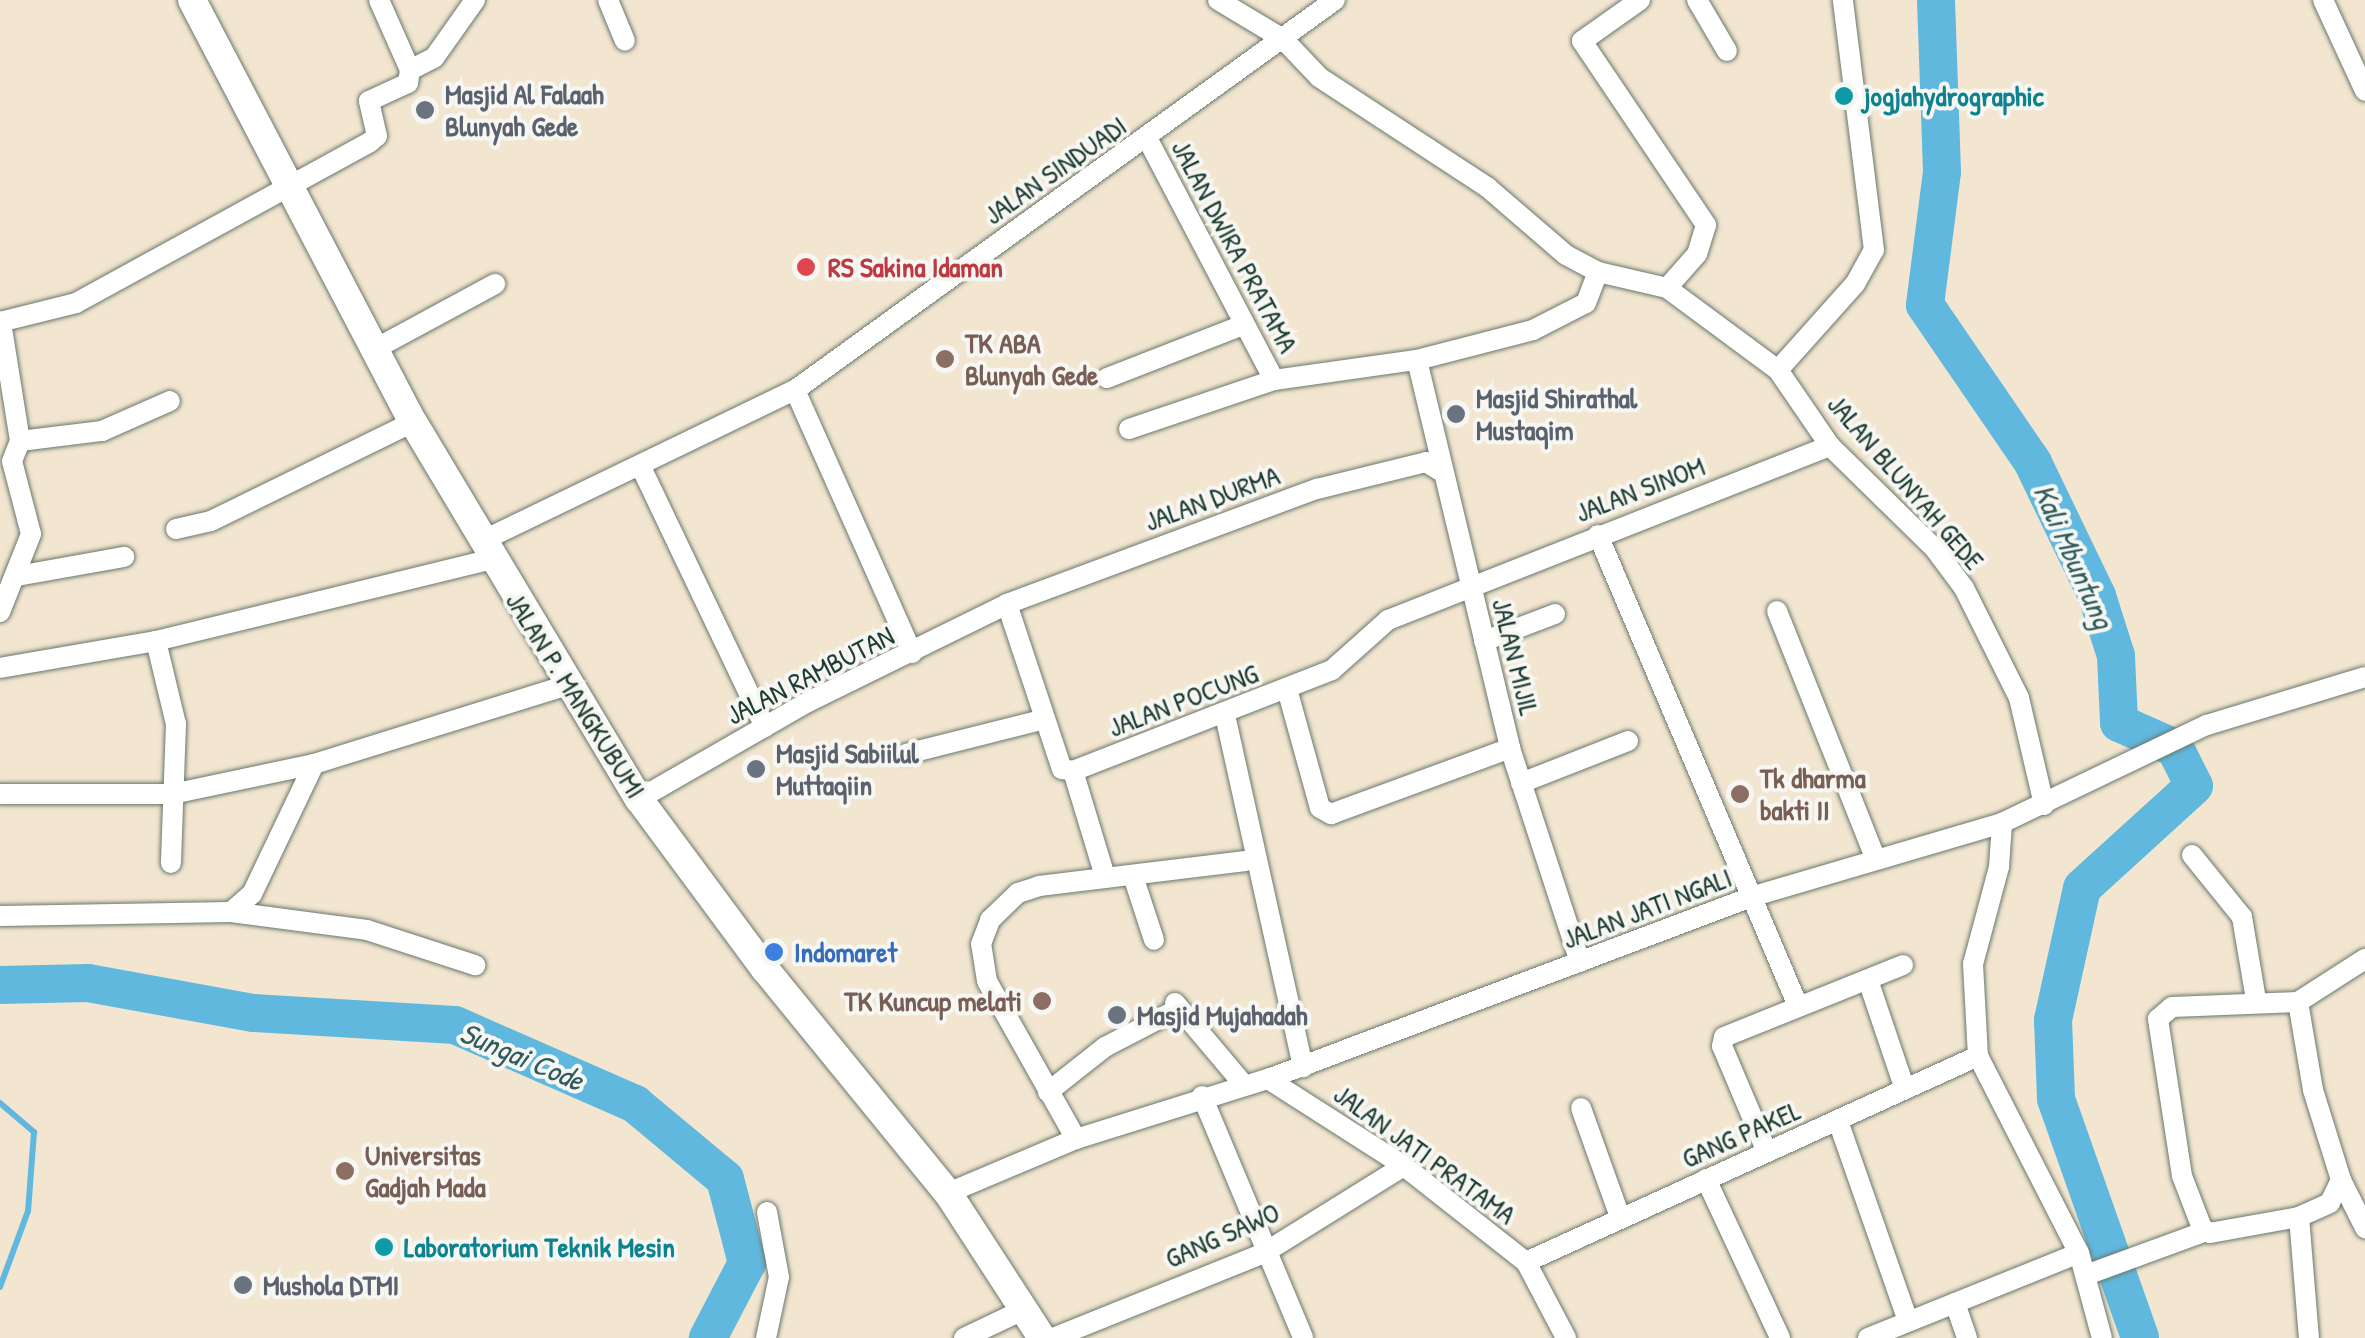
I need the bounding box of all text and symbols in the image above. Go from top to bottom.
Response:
place label: Masjid Al Falaah Blunyah Gede [445,77,604,143]
place label: jogjahydrographic [1864,79,2044,113]
marker: jogjahydrographic [1833,85,1855,107]
marker: Masjid Al Falaah Blunyah Gede [414,99,436,121]
street label: JALAN SINDUADI [977,109,1133,231]
street label: JALAN DWIRA PRATAMA [1165,134,1305,358]
place label: RS Sakina Idaman [828,250,1003,284]
marker: RS Sakina Idaman [793,254,819,280]
place label: TK ABA Blunyah Gede [965,326,1098,392]
marker: TK ABA Blunyah Gede [934,348,956,370]
place label: Masjid Shirathal Mustaqim [1476,381,1637,447]
street label: JALAN BLUNYAH GEDE [1821,387,1991,577]
marker: Masjid Shirathal Mustaqim [1445,403,1467,425]
street label: JALAN SINOM [1570,449,1710,529]
street label: JALAN DURMA [1140,458,1284,538]
water label: Kali Mbuntung [2026,478,2122,634]
street label: JALAN P. MANGKUBUMI [499,586,653,804]
street label: JALAN MIJIL [1485,595,1547,719]
street label: JALAN RAMBUTAN [721,618,899,732]
street label: JALAN POCUNG [1103,656,1263,744]
place label: Masjid Sabiilul Muttaqiin [776,736,919,802]
marker: Masjid Sabiilul Muttaqiin [745,758,767,780]
place label: Tk dharma bakti II [1760,761,1866,827]
marker: Tk dharma bakti II [1729,783,1751,805]
street label: JALAN JATI NGALI [1558,860,1736,956]
place label: Indomaret [794,935,897,969]
marker: Indomaret [763,941,785,963]
place label: TK Kuncup melati [844,984,1022,1018]
marker: TK Kuncup melati [1031,990,1053,1012]
place label: Masjid Mujahadah [1137,998,1307,1032]
marker: Masjid Mujahadah [1106,1004,1128,1026]
water label: Sungai Code [455,1014,589,1098]
street label: JALAN JATI PRATAMA [1328,1077,1522,1231]
street label: GANG PAKEL [1676,1093,1806,1175]
place label: Universitas Gadjah Mada [365,1138,486,1204]
marker: Universitas Gadjah Mada [334,1160,356,1182]
street label: GANG SAWO [1160,1195,1284,1275]
place label: Laboratorium Teknik Mesin [404,1230,675,1264]
marker: Laboratorium Teknik Mesin [373,1236,395,1258]
place label: Mushola DTMI [263,1268,399,1302]
marker: Mushola DTMI [232,1274,254,1296]

